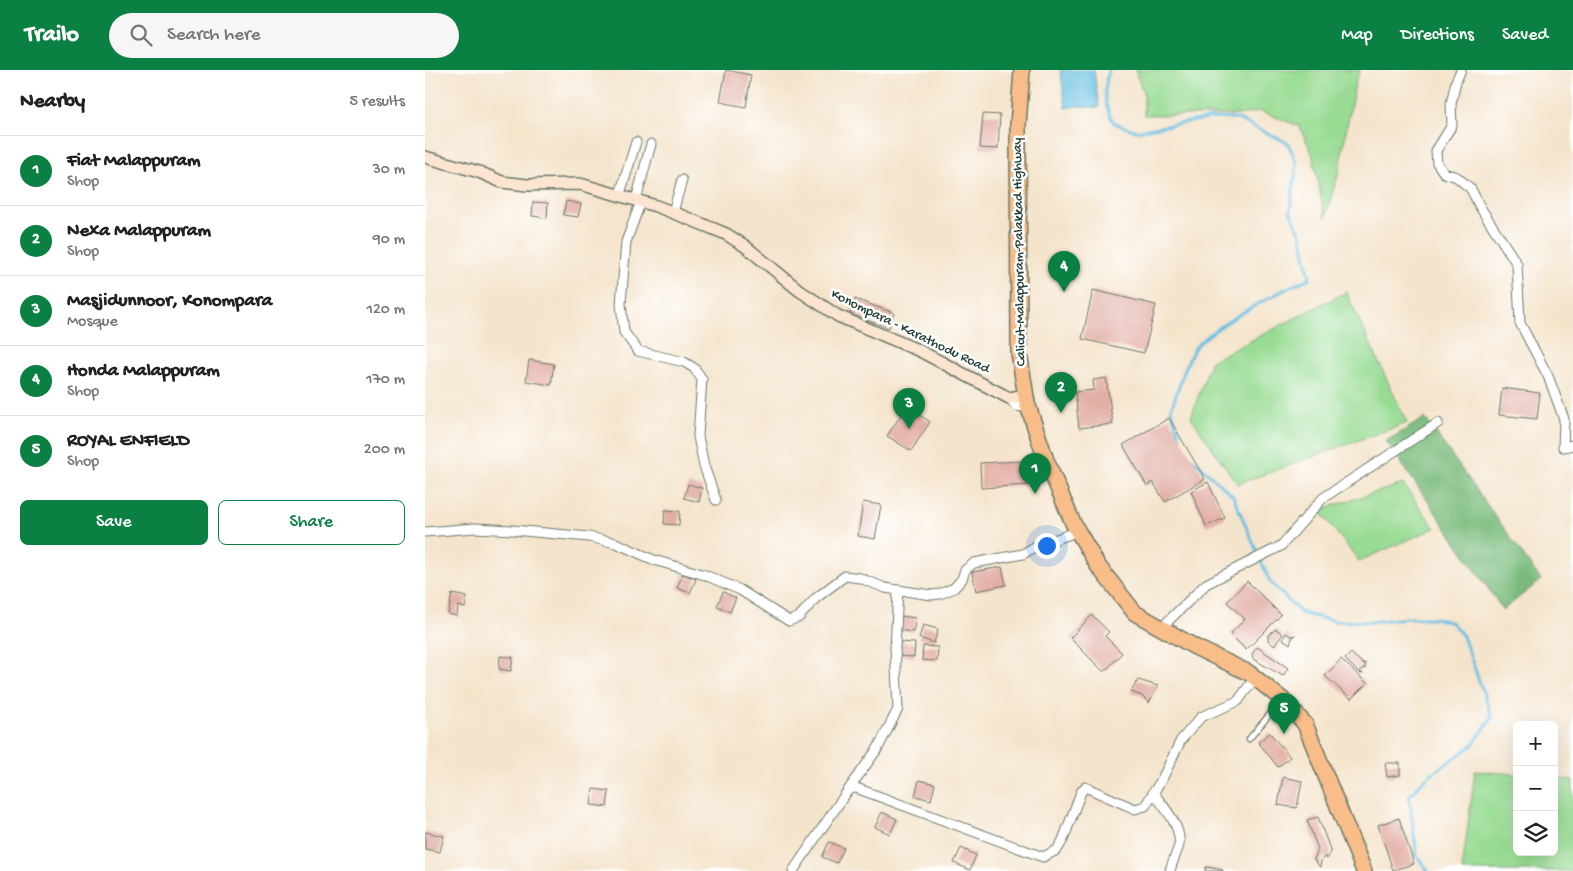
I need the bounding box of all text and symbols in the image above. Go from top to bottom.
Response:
search box [109,13,459,58]
text: Trailo [25,21,79,50]
icon: search [127,21,155,49]
text: Search here [167,24,261,47]
text: Map [1341,25,1373,46]
text: Directions [1401,25,1474,46]
text: Saved [1502,25,1548,46]
text: Nearby [20,90,85,115]
text: 5 results [350,93,405,112]
street label: Calicut-Malappuram-Palakkad Highway [1010,137,1030,367]
text: Fiat Malappuram [67,150,201,173]
text: 1 [33,161,39,180]
text: 30 m [372,161,405,180]
text: Shop [67,173,99,192]
text: Nexa Malappuram [67,220,211,243]
text: 2 [32,231,40,250]
text: 90 m [373,231,405,250]
text: Shop [67,243,99,262]
pin: 4 [1048,251,1080,292]
street label: Konompara - Karathodu Road [828,286,994,379]
text: Masjidunnoor, Konompara [67,290,272,313]
text: 3 [32,301,40,320]
text: 120 m [366,301,405,320]
text: Mosque [67,313,118,332]
text: Honda Malappuram [67,360,220,383]
text: 4 [32,371,40,390]
text: 170 m [366,371,405,390]
pin: 2 [1045,372,1077,413]
text: Shop [67,383,99,402]
pin: 3 [893,388,925,429]
text: ROYAL ENFIELD [67,430,190,453]
text: 5 [32,441,40,460]
text: 200 m [364,441,405,460]
text: Shop [67,453,99,472]
pin: 1 [1019,453,1051,494]
button: Save [20,500,208,545]
button: Share [218,500,405,545]
your location [1034,533,1060,559]
pin: 5 [1268,693,1300,734]
map controls [1513,721,1558,856]
button: + [1513,721,1558,766]
button: − [1513,766,1558,811]
button: layers [1513,811,1558,856]

